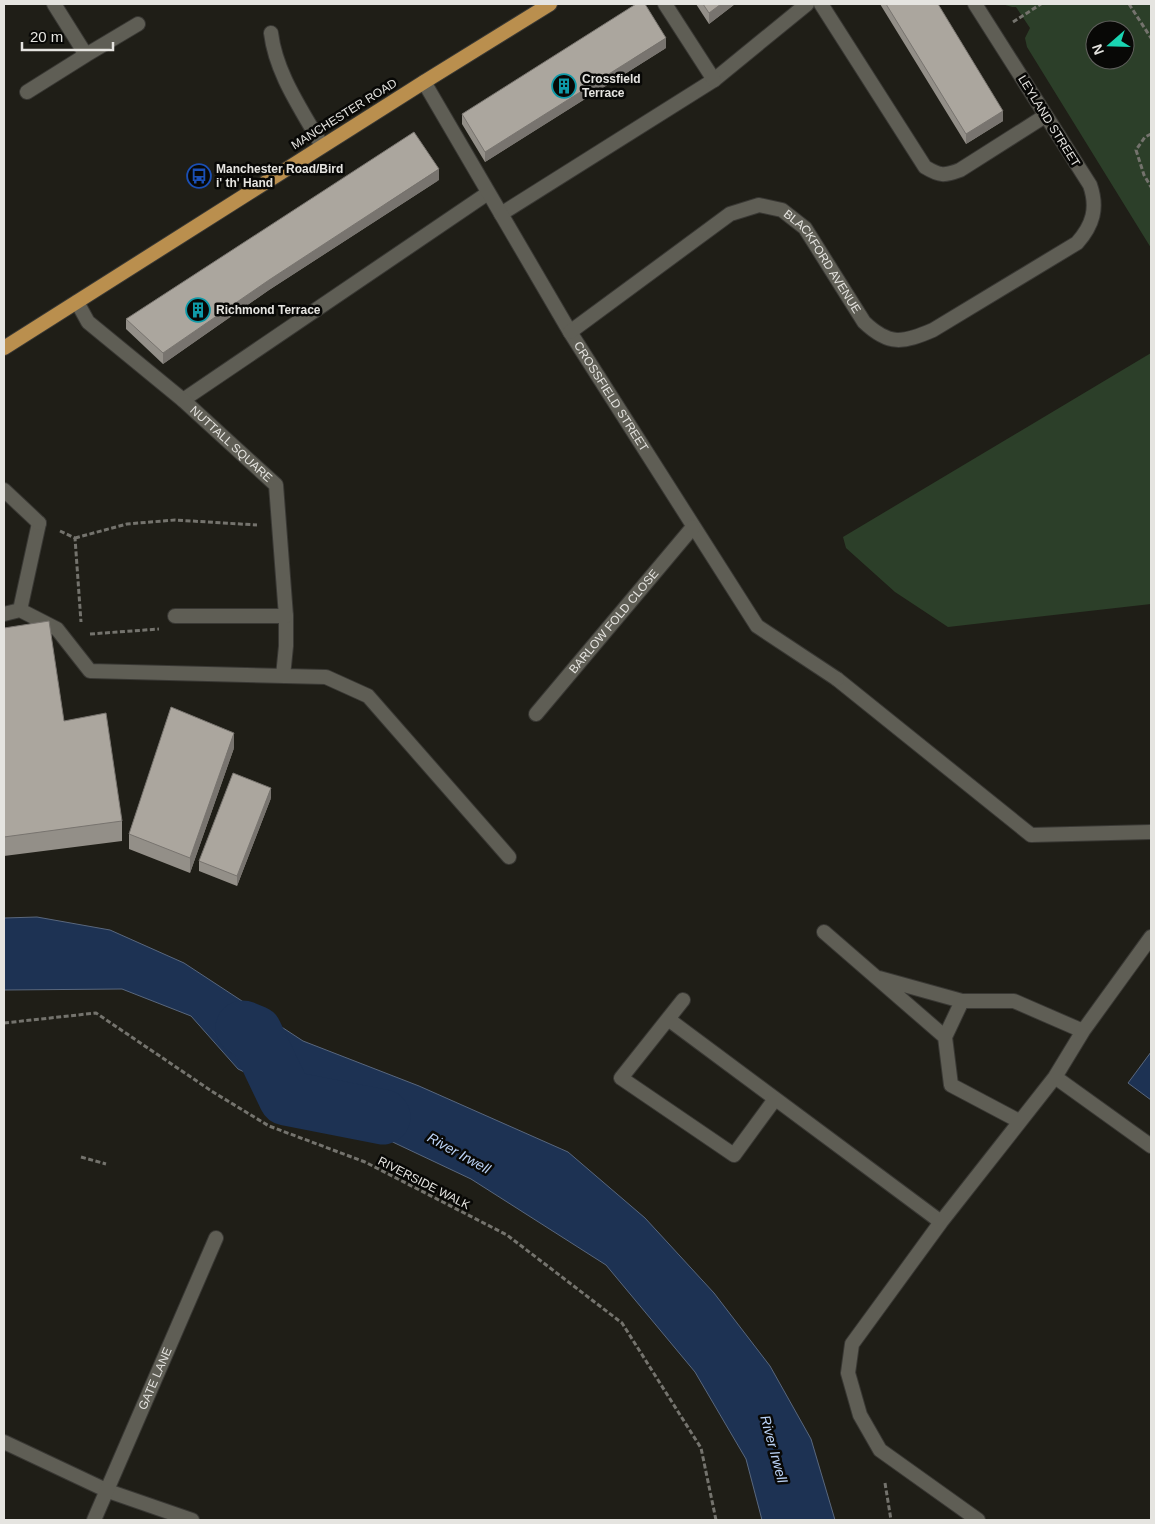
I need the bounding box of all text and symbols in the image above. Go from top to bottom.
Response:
scale bar [22,20,114,52]
north arrow [1085,20,1135,70]
text: 20 m [30,28,63,45]
text: N [1089,42,1107,57]
place label: Crossfield Terrace [582,72,641,100]
building icon: Crossfield Terrace [551,73,577,99]
street label: LEYLAND STREET [1015,73,1083,170]
street label: MANCHESTER ROAD [289,76,400,152]
place label: Manchester Road/Bird i' th' Hand [216,162,343,190]
bus stop icon: Manchester Road/Bird i' th' Hand [186,163,212,189]
street label: BLACKFORD AVENUE [781,207,864,316]
building icon: Richmond Terrace [185,297,211,323]
place label: Richmond Terrace [216,303,321,317]
street label: CROSSFIELD STREET [571,339,652,455]
street label: NUTTALL SQUARE [187,403,275,485]
street label: BARLOW FOLD CLOSE [566,566,661,676]
water label: River Irwell [425,1129,494,1177]
street label: RIVERSIDE WALK [376,1154,472,1212]
street label: GATE LANE [136,1345,175,1412]
water label: River Irwell [757,1413,791,1485]

